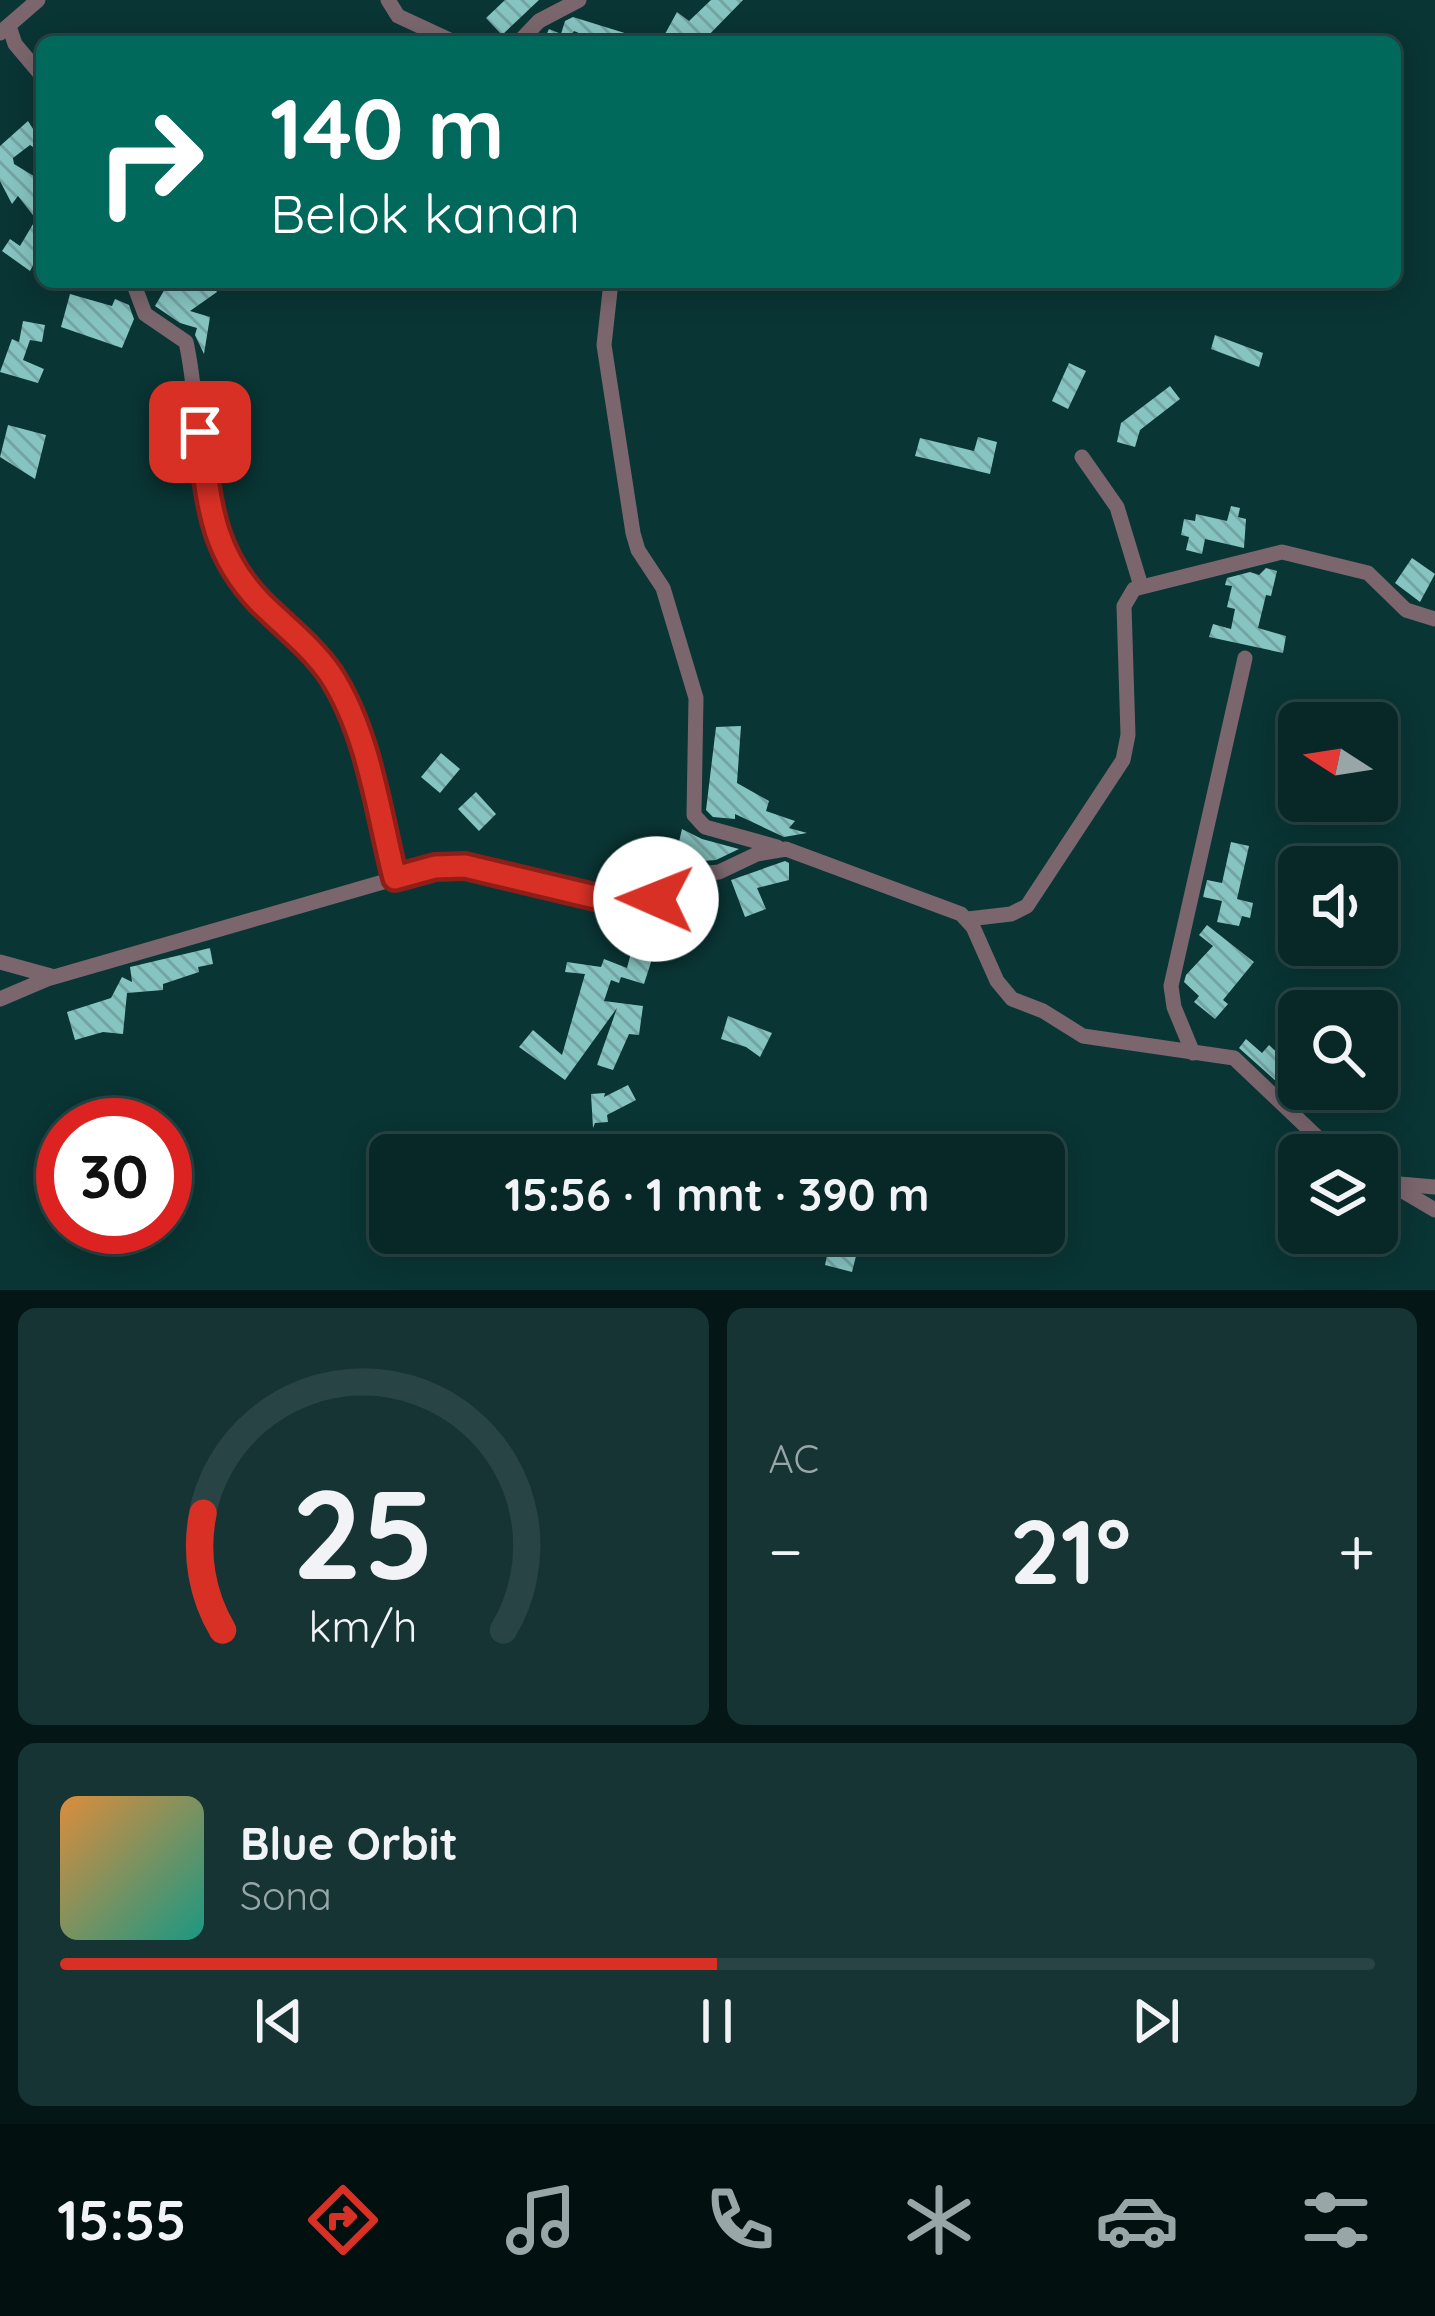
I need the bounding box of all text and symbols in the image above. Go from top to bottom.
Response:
text: 140 m [270,75,505,180]
icon: right [72,84,228,240]
text: Belok kanan [270,179,580,247]
pin [149,381,251,483]
icon: arrive [167,399,233,465]
north arrow [1278,702,1398,822]
map controls [1278,702,1398,1254]
position arrow [593,836,719,962]
button: sound [1278,846,1398,966]
button: search [1278,990,1398,1110]
speed limit sign: 30 [36,1098,192,1254]
button: layers [1278,1134,1398,1254]
text: 15:56 · 1 mnt · 390 m [504,1166,930,1222]
text: AC [769,1434,819,1483]
text: 25 [292,1454,435,1610]
text: 21° [1010,1494,1131,1607]
text: − [769,1509,803,1592]
text: + [1338,1509,1375,1592]
text: km/h [309,1598,418,1652]
text: Blue Orbit [240,1815,458,1871]
text: Sona [240,1871,332,1920]
icon: previous [246,1988,312,2054]
icon: pause [684,1988,750,2054]
icon: next [1123,1988,1189,2054]
icon: directions [301,2178,385,2262]
icon: music [499,2178,583,2262]
icon: phone [698,2178,782,2262]
icon: climate [897,2178,981,2262]
icon: car [1095,2178,1179,2262]
icon: filters [1294,2178,1378,2262]
text: 15:55 [57,2186,186,2254]

